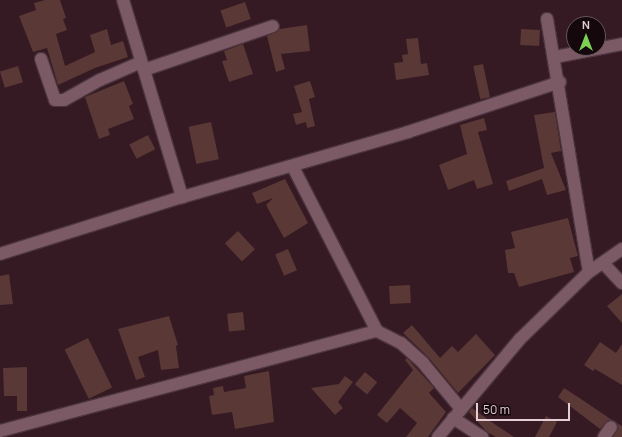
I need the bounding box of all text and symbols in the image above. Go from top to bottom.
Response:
north arrow [566,16,606,56]
text: N [582,17,590,32]
scale bar [478,395,572,421]
text: 50 m [483,401,510,418]

